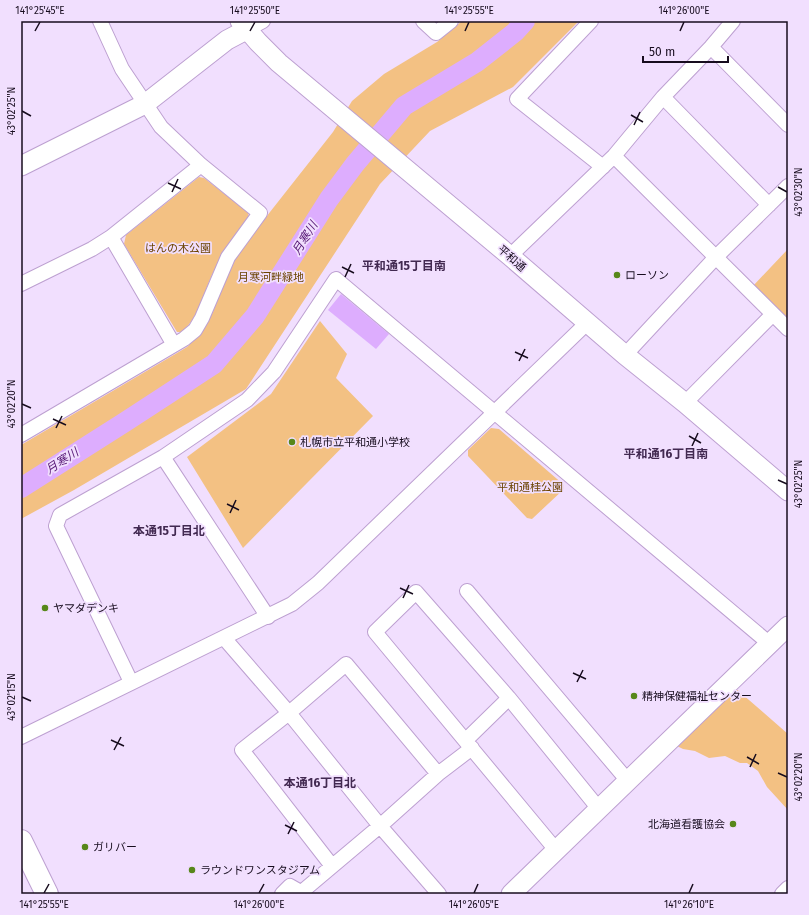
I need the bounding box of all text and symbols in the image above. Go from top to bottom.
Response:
text: 141°25'45"E [15,5,65,17]
text: 141°25'50"E [230,5,280,17]
text: 141°25'55"E [444,5,494,17]
text: 141°26'00"E [658,5,710,17]
scale bar [643,38,728,64]
text: 50 m [649,45,675,59]
text: 43°02'25"N [6,87,18,135]
text: 43°02'30"N [793,167,805,217]
water label: 月寒川 [290,217,322,257]
park label: はんの木公園 [145,242,211,255]
street label: 平和通 [495,243,528,274]
district label: 平和通15丁目南 [362,259,446,273]
place label: ローソン [625,269,669,282]
marker: ローソン [612,270,622,280]
park label: 月寒河畔緑地 [238,271,304,284]
text: 43°02'20"N [6,379,18,429]
place label: 札幌市立平和通小学校 [300,436,410,449]
marker: 札幌市立平和通小学校 [287,437,297,447]
water label: 月寒川 [43,444,83,477]
district label: 平和通16丁目南 [624,447,708,461]
text: 43°02'25"N [793,460,805,508]
park label: 平和通桂公園 [497,481,563,494]
district label: 本通15丁目北 [133,524,205,538]
place label: ヤマダデンキ [53,602,119,615]
marker: ヤマダデンキ [40,603,50,613]
text: 43°02'15"N [6,673,18,721]
place label: 精神保健福祉センター [642,690,752,703]
marker: 精神保健福祉センター [629,691,639,701]
text: 43°02'20"N [793,752,805,802]
district label: 本通16丁目北 [284,776,356,790]
place label: 北海道看護協会 [648,818,725,831]
marker: 北海道看護協会 [728,819,738,829]
place label: ガリバー [93,841,137,854]
marker: ガリバー [80,842,90,852]
place label: ラウンドワンスタジアム [200,864,320,877]
marker: ラウンドワンスタジアム [187,865,197,875]
text: 141°25'55"E [19,899,69,911]
text: 141°26'00"E [233,899,285,911]
text: 141°26'05"E [449,899,499,911]
text: 141°26'10"E [664,899,714,911]

